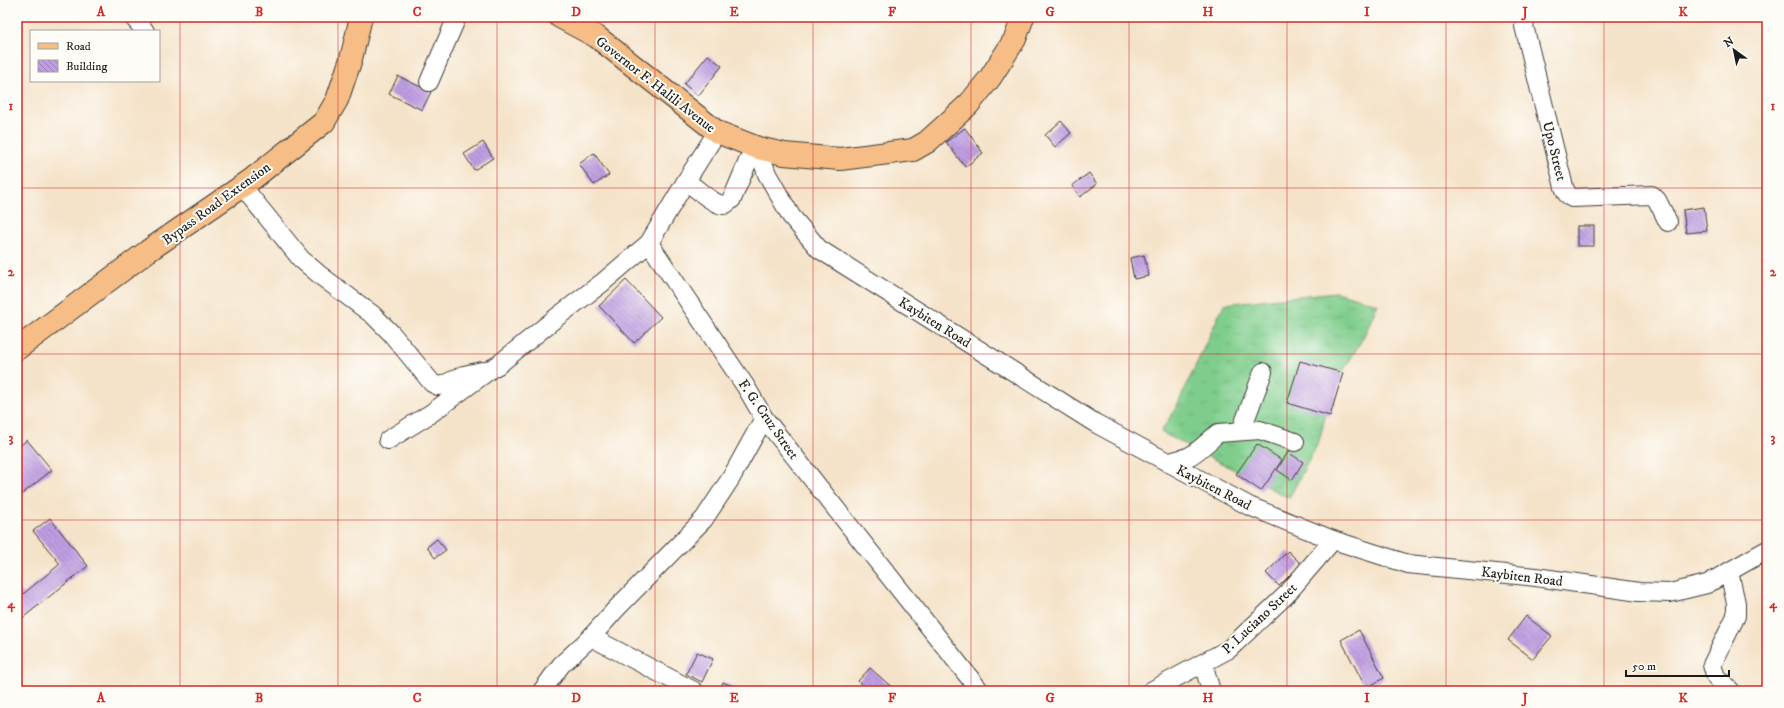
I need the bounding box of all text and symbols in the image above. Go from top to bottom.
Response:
text: A [96,4,106,20]
text: B [255,4,263,20]
text: C [413,4,422,20]
text: D [571,4,581,20]
text: E [729,4,739,20]
text: F [888,4,897,20]
text: G [1045,4,1055,20]
text: H [1203,4,1214,20]
text: I [1364,4,1370,20]
text: J [1520,4,1528,21]
text: K [1678,4,1688,20]
legend [30,30,160,82]
north arrow [1714,30,1754,70]
street label: Governor F. Halili Avenue [592,32,719,137]
text: N [1721,34,1737,51]
text: Road [66,39,91,54]
text: Building [66,59,107,74]
text: 1 [9,98,14,114]
text: 1 [1771,98,1776,114]
street label: Upo Street [1538,120,1570,183]
street label: Bypass Road Extension [159,158,275,249]
text: 2 [8,264,15,280]
text: 2 [1770,264,1777,280]
street label: Kaybiten Road [895,293,974,352]
street label: F. G. Cruz Street [734,376,803,463]
text: 3 [9,430,14,446]
text: 3 [1771,430,1776,446]
street label: Kaybiten Road [1173,461,1254,515]
street label: Kaybiten Road [1480,563,1564,591]
street label: P. Luciano Street [1218,579,1301,658]
text: 4 [6,596,15,613]
text: 4 [1768,596,1777,613]
scale bar [1626,652,1729,678]
text: 50 m [1632,659,1656,674]
text: A [96,690,106,706]
text: B [255,690,263,706]
text: C [413,690,422,706]
text: D [571,690,581,706]
text: E [729,690,739,706]
text: F [888,690,897,706]
text: G [1045,690,1055,706]
text: H [1203,690,1214,706]
text: I [1364,690,1370,706]
text: J [1520,690,1528,707]
text: K [1678,690,1688,706]

